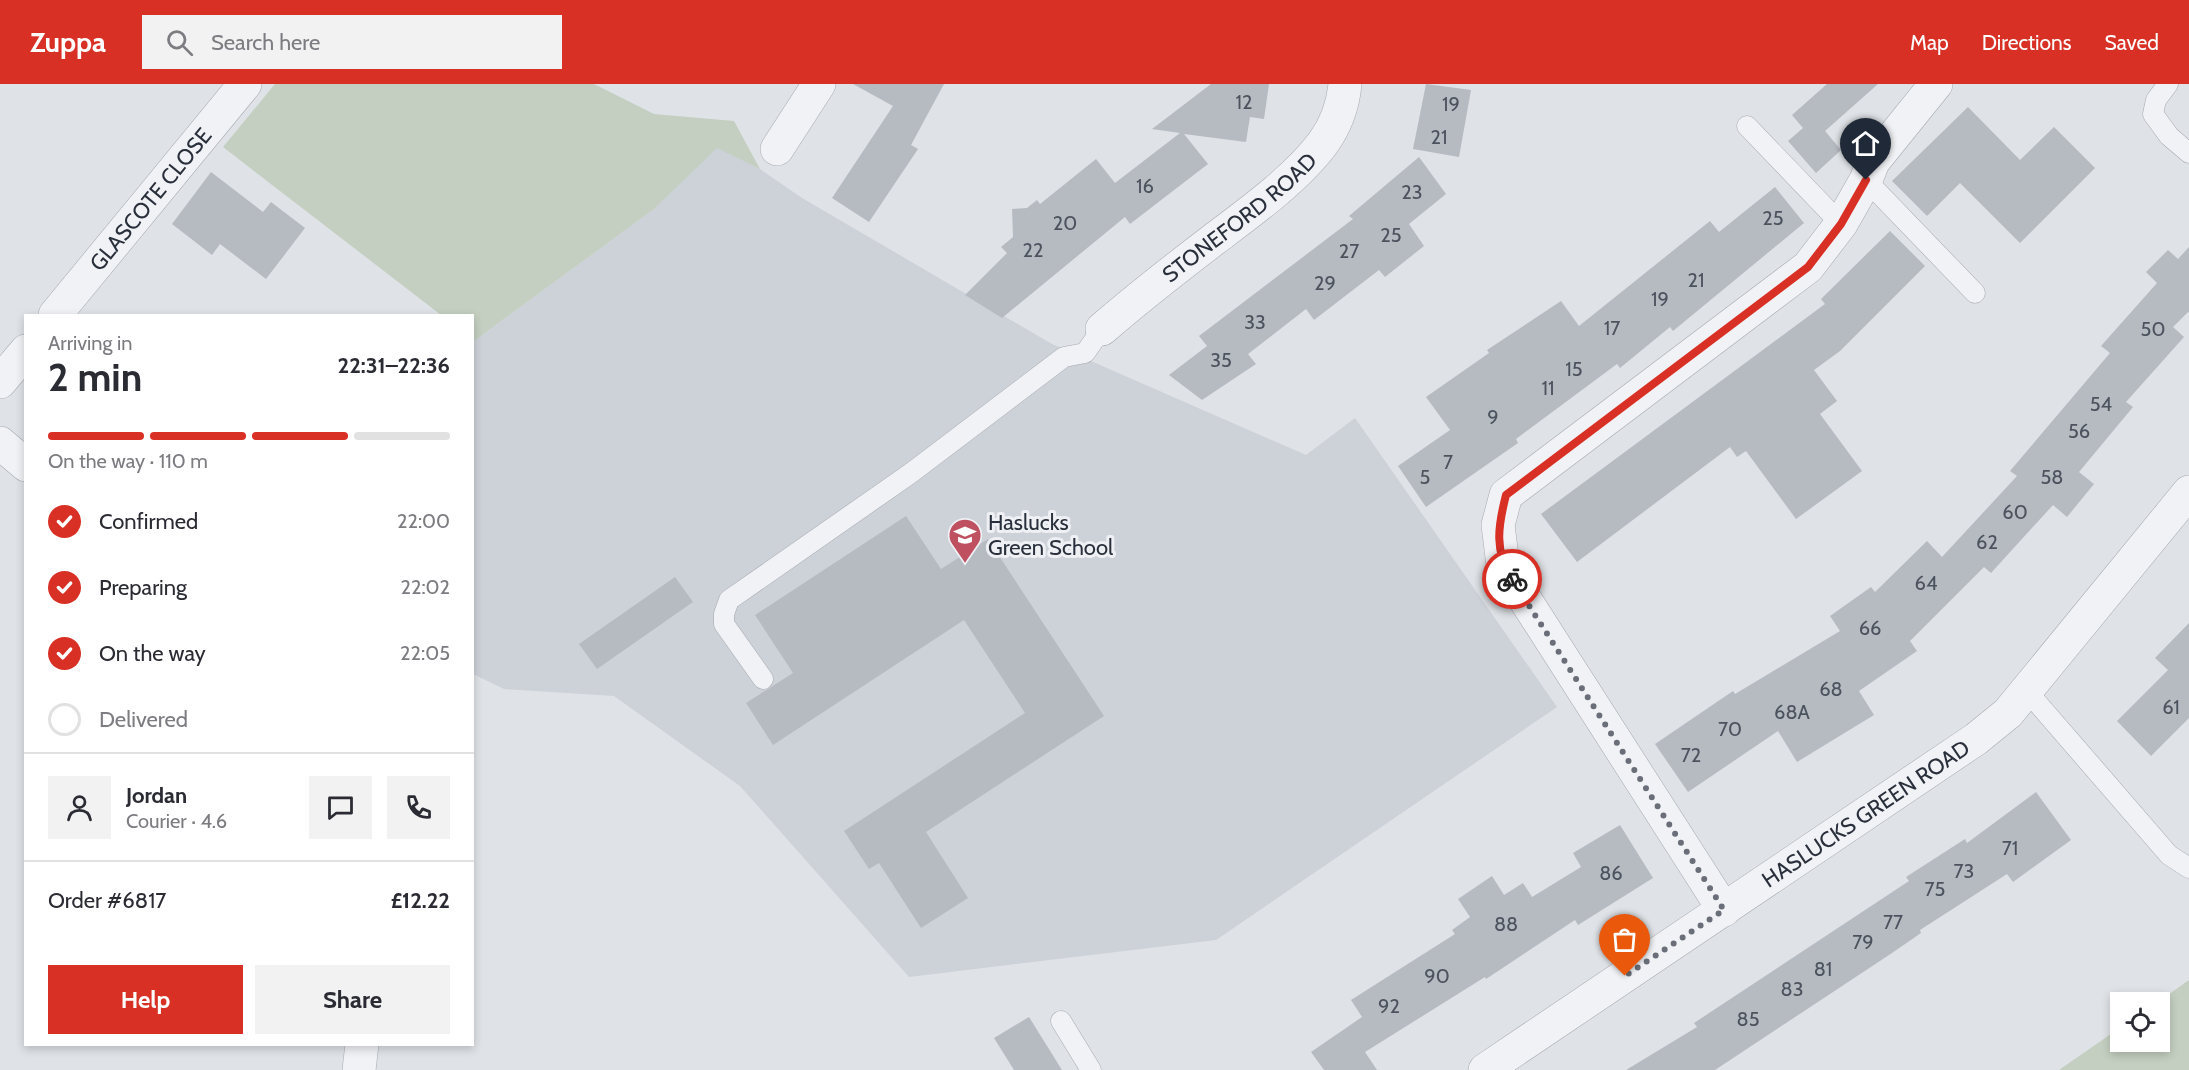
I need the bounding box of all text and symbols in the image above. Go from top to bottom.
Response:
search box [142,15,562,69]
text: Zuppa [30,25,106,59]
icon: search [163,26,196,59]
text: Search here [211,29,320,56]
text: Map [1910,30,1949,55]
text: Directions [1982,30,2071,55]
text: Saved [2104,30,2159,55]
house number: 12 [1236,90,1253,114]
house number: 19 [1442,92,1460,116]
pin [1840,118,1891,180]
street label: GLASCOTE CLOSE [84,122,217,276]
house number: 21 [1431,125,1448,149]
icon: home [1849,127,1882,160]
street label: STONEFORD ROAD [1157,147,1322,288]
house number: 16 [1136,174,1154,198]
house number: 23 [1401,180,1423,204]
house number: 25 [1762,206,1784,230]
house number: 20 [1053,211,1077,235]
house number: 25 [1380,223,1402,247]
house number: 22 [1023,238,1043,262]
house number: 27 [1339,239,1359,263]
house number: 21 [1688,268,1705,292]
house number: 29 [1314,271,1336,295]
house number: 19 [1651,287,1669,311]
house number: 33 [1244,310,1266,334]
house number: 17 [1604,316,1620,340]
house number: 50 [2141,317,2165,341]
text: Arriving in [48,331,132,355]
house number: 35 [1210,348,1232,372]
text: 22:31–22:36 [338,352,450,379]
text: 2 min [48,353,142,401]
house number: 15 [1565,357,1583,381]
house number: 11 [1541,376,1555,400]
house number: 54 [2090,392,2113,416]
house number: 9 [1487,405,1499,429]
house number: 56 [2068,419,2090,443]
text: On the way · 110 m [48,449,208,473]
house number: 7 [1443,450,1453,474]
house number: 5 [1420,465,1430,489]
house number: 58 [2041,465,2063,489]
house number: 60 [2002,500,2028,524]
icon: check [48,505,81,538]
text: Confirmed [99,508,198,535]
text: 22:00 [397,509,450,533]
place label: Haslucks Green School [988,509,1114,561]
school or university icon: Haslucks Green School [947,517,983,564]
house number: 62 [1976,530,1998,554]
courier [1482,549,1542,609]
icon: bike [1496,563,1529,596]
icon: check [48,571,81,604]
house number: 64 [1915,571,1938,595]
text: Preparing [99,574,187,601]
text: 22:02 [400,575,450,599]
house number: 66 [1859,616,1881,640]
icon: check [48,637,81,670]
text: On the way [99,640,206,667]
text: 22:05 [400,641,450,665]
house number: 68 [1819,677,1843,701]
house number: 61 [2162,695,2180,719]
house number: 68A [1774,700,1811,724]
text: Delivered [99,706,188,733]
house number: 70 [1718,717,1742,741]
street label: HASLUCKS GREEN ROAD [1757,734,1975,893]
house number: 72 [1681,743,1701,767]
button: person [48,776,111,839]
button: chat [309,776,372,839]
button: phone [387,776,450,839]
text: Jordan [126,782,187,809]
text: Courier · 4.6 [126,809,227,833]
house number: 71 [2002,836,2018,860]
house number: 73 [1954,859,1974,883]
house number: 86 [1599,861,1623,885]
house number: 75 [1925,877,1945,901]
text: Order #6817 [48,887,166,914]
text: £12.22 [391,887,450,914]
house number: 77 [1883,910,1903,934]
house number: 88 [1494,912,1518,936]
pin [1599,914,1650,976]
icon: bag [1608,923,1641,956]
house number: 79 [1852,930,1874,954]
house number: 81 [1814,957,1832,981]
house number: 90 [1424,964,1450,988]
button: Help [48,965,243,1034]
button: Share [255,965,450,1034]
house number: 83 [1781,977,1803,1001]
map controls [2110,992,2170,1052]
button: locate [2110,992,2170,1052]
house number: 92 [1378,994,1400,1018]
house number: 85 [1737,1007,1759,1031]

